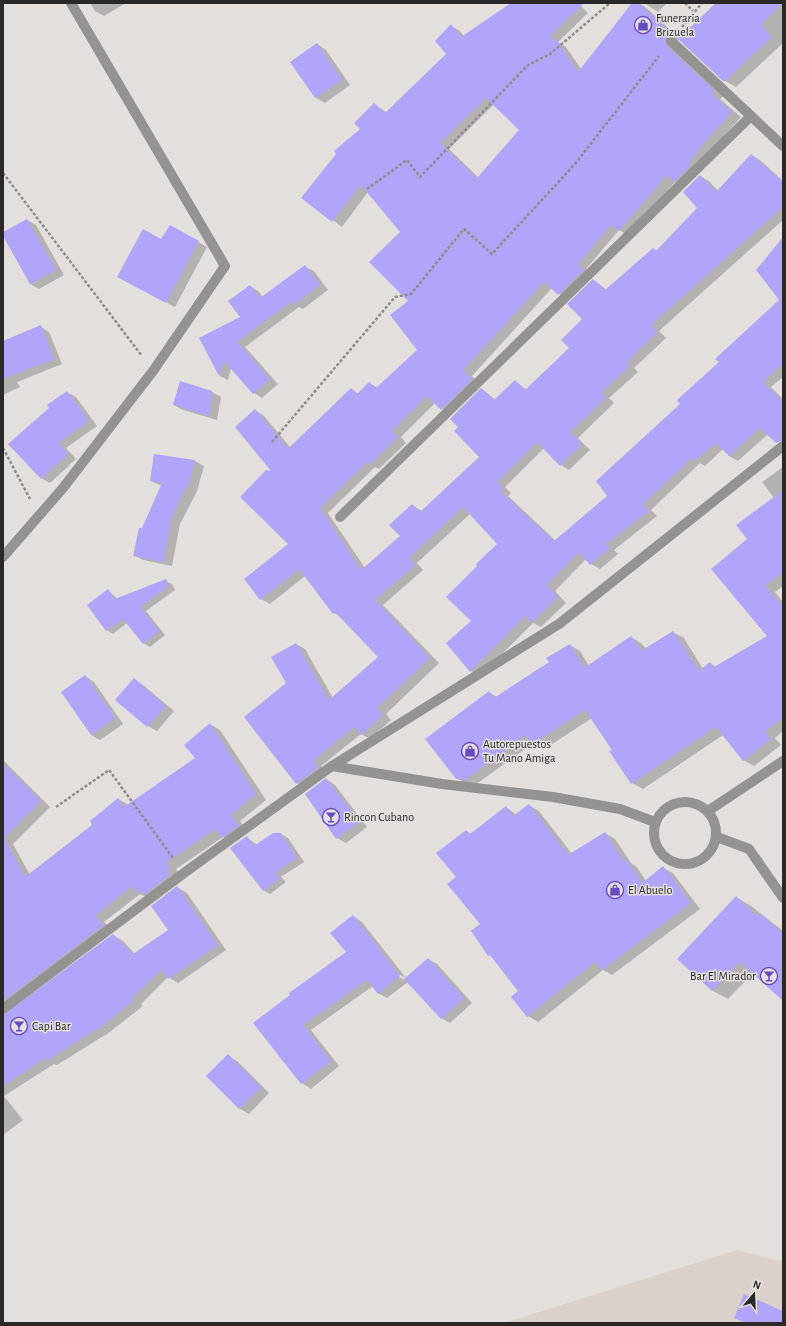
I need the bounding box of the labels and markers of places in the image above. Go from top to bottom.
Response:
place label: Funeraria Brizuela [656,12,700,38]
shop icon: Funeraria Brizuela [633,15,653,35]
place label: Autorepuestos Tu Mano Amiga [483,738,556,764]
shop icon: Autorepuestos Tu Mano Amiga [460,741,480,761]
bar icon: Rincon Cubano [321,807,341,827]
place label: Rincon Cubano [344,811,414,823]
shop icon: El Abuelo [605,880,625,900]
place label: El Abuelo [628,884,672,896]
bar icon: Bar El Mirador [759,966,779,986]
place label: Bar El Mirador [690,970,756,982]
bar icon: Capi Bar [9,1016,29,1036]
place label: Capi Bar [32,1020,71,1032]

